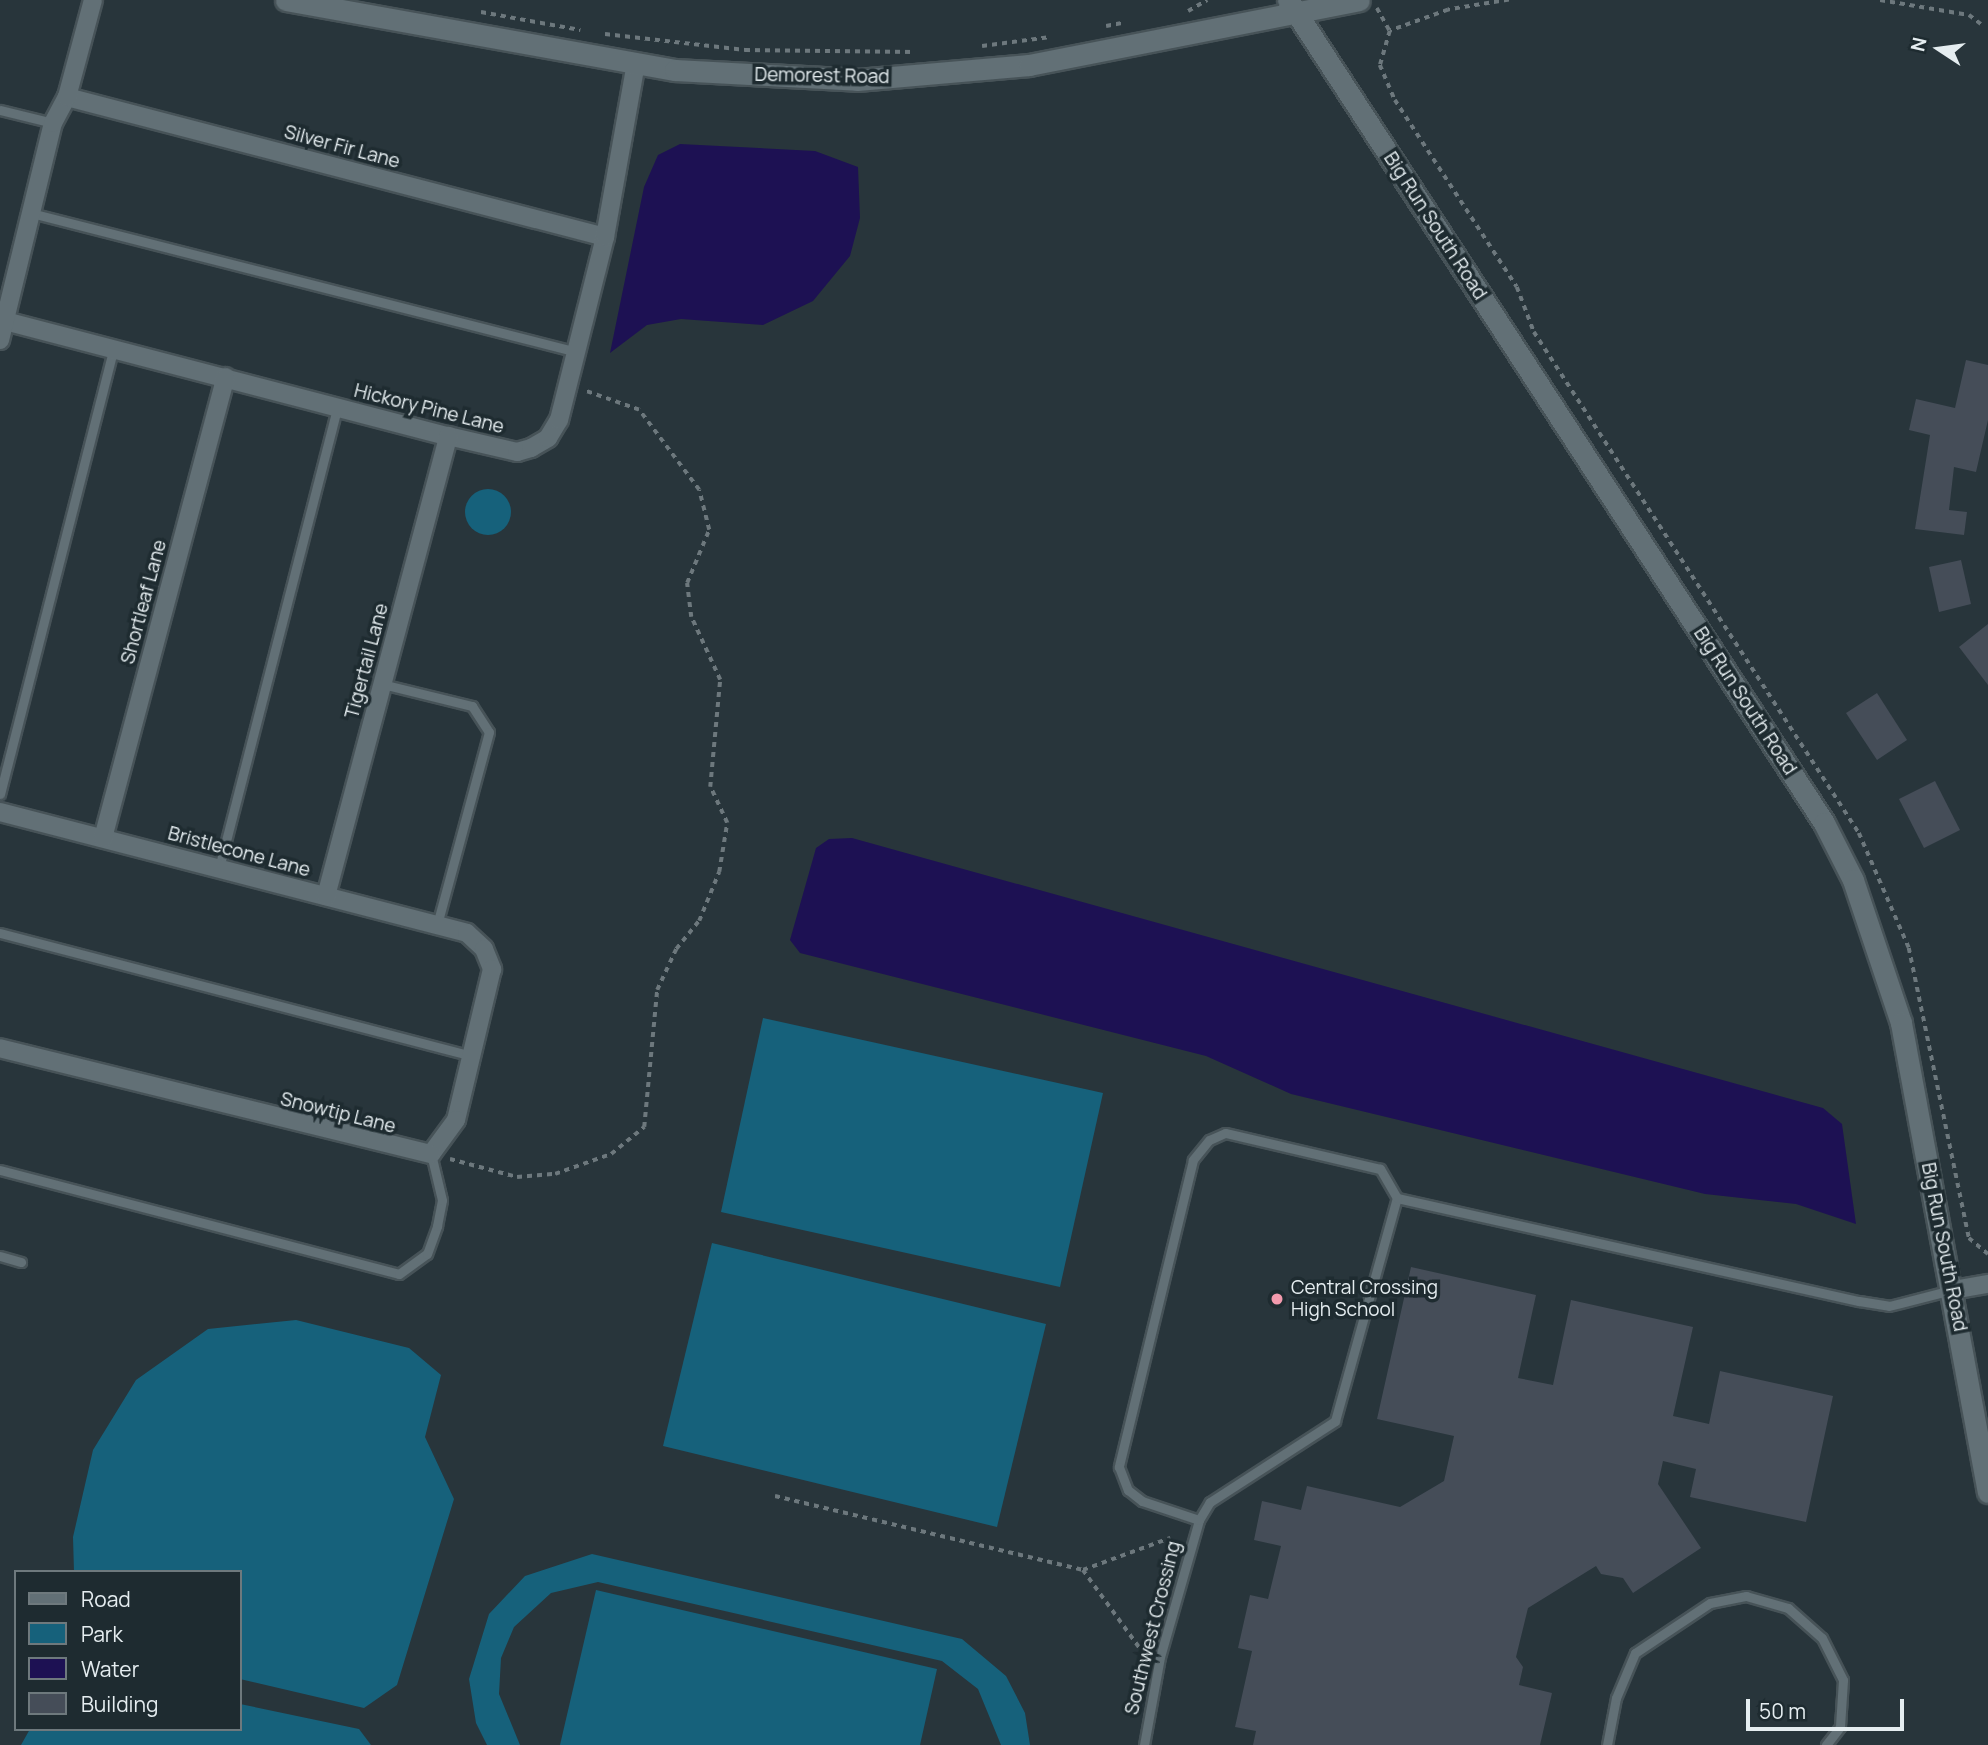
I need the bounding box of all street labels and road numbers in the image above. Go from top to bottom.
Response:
street label: Demorest Road [754,63,890,89]
street label: Silver Fir Lane [282,121,402,173]
street label: Big Run South Road [1379,148,1491,304]
street label: Hickory Pine Lane [352,379,506,439]
street label: Shortleaf Lane [116,537,172,667]
street label: Tigertail Lane [341,601,393,721]
street label: Big Run South Road [1689,623,1801,779]
street label: Bristlecone Lane [165,822,313,882]
street label: Snowtip Lane [278,1088,398,1138]
street label: Big Run South Road [1916,1161,1972,1333]
street label: Southwest Crossing [1120,1539,1186,1717]

